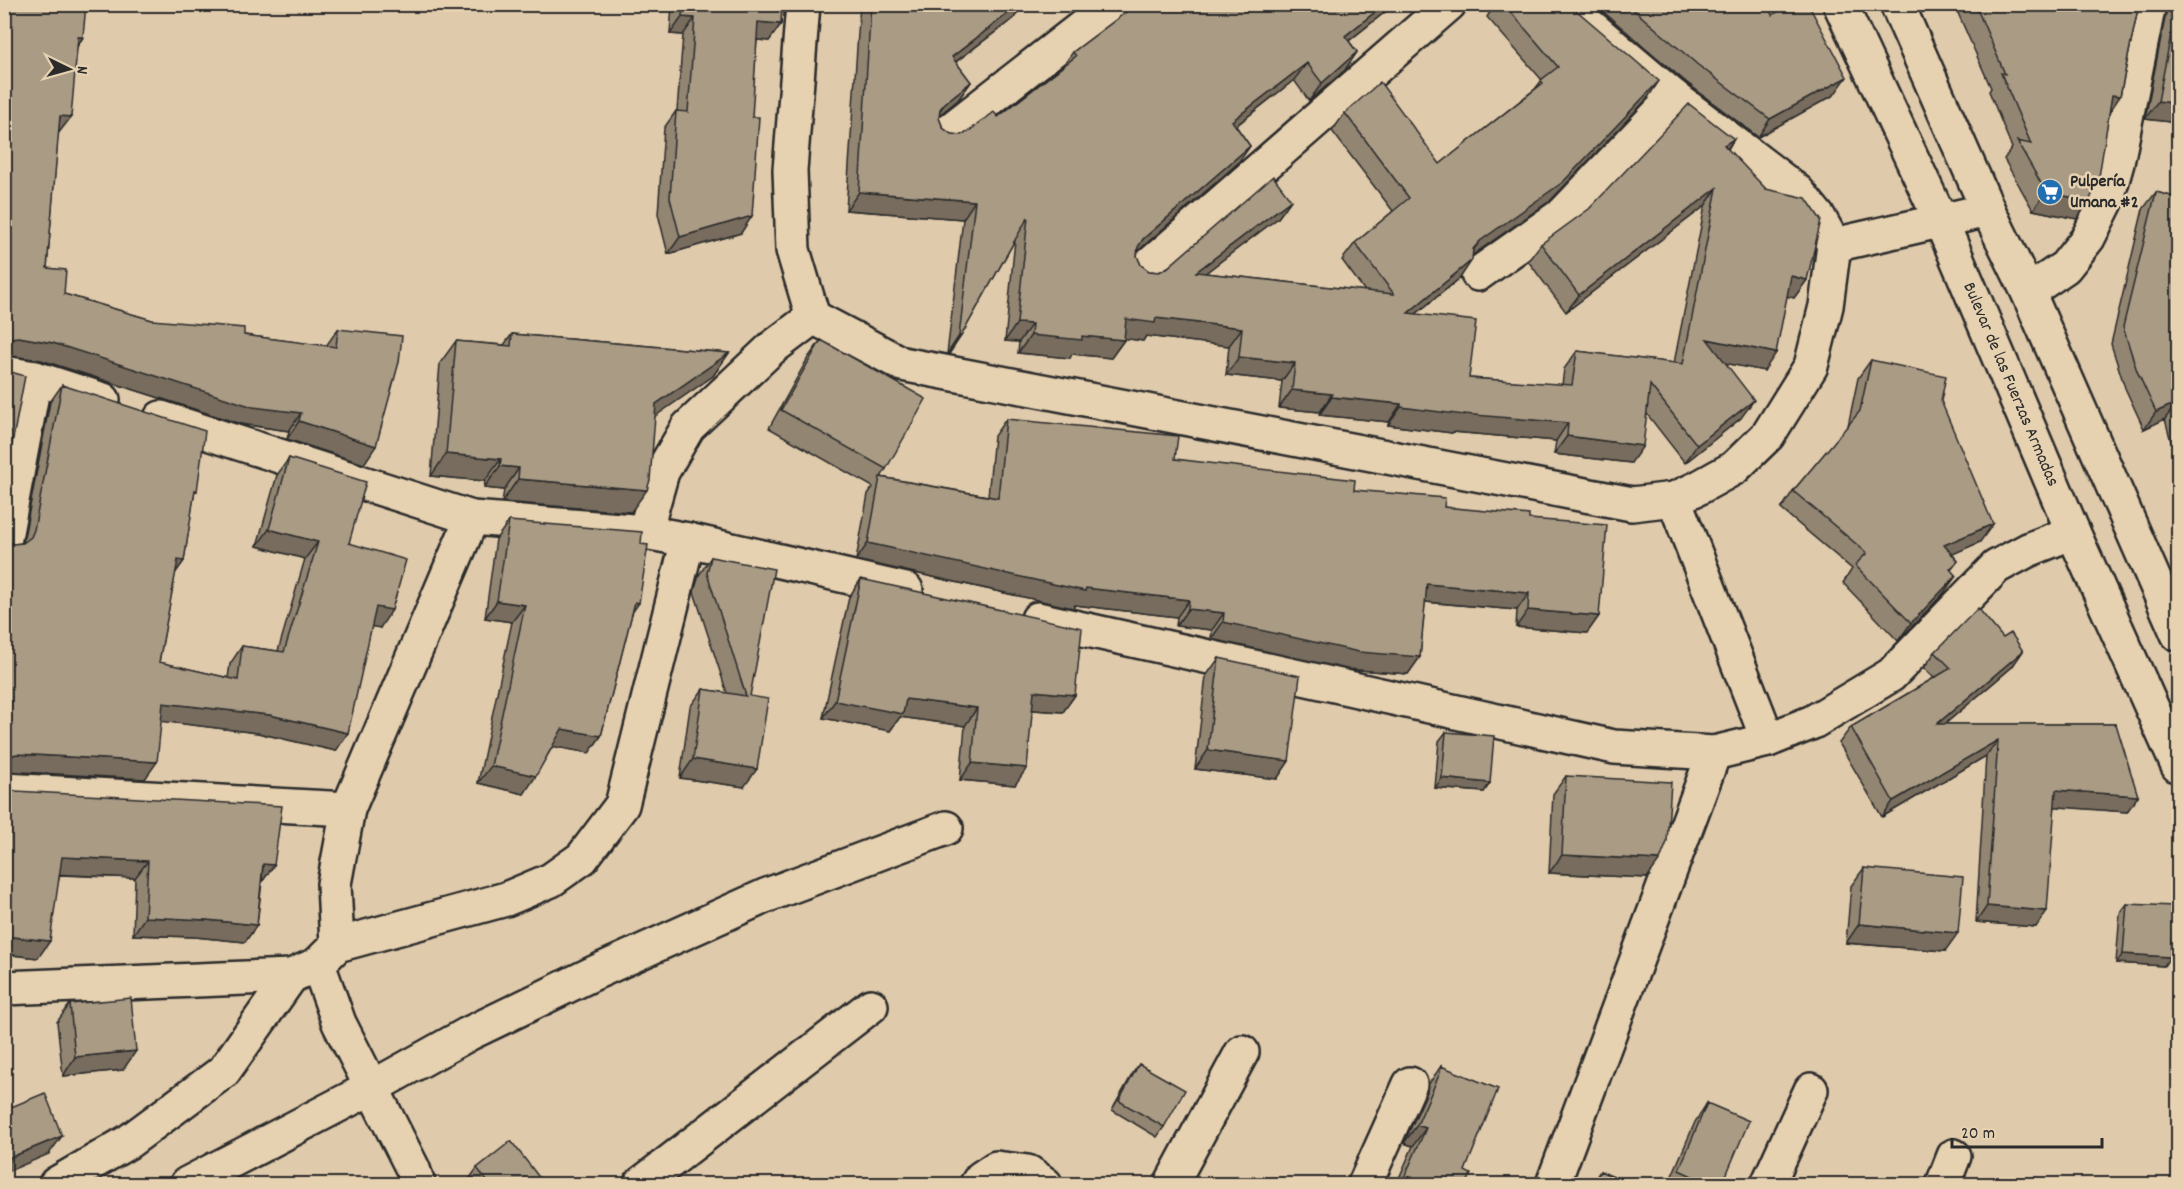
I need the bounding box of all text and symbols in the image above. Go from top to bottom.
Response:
north arrow [39,39,99,99]
text: N [70,65,93,75]
place label: Pulpería Umana #2 [2070,170,2139,216]
supermarket icon: Pulpería Umana #2 [2035,177,2065,207]
street label: Bulevar de las Fuerzas Armadas [1956,279,2065,490]
scale bar [1952,1111,2102,1149]
text: 20 m [1961,1122,1995,1147]

